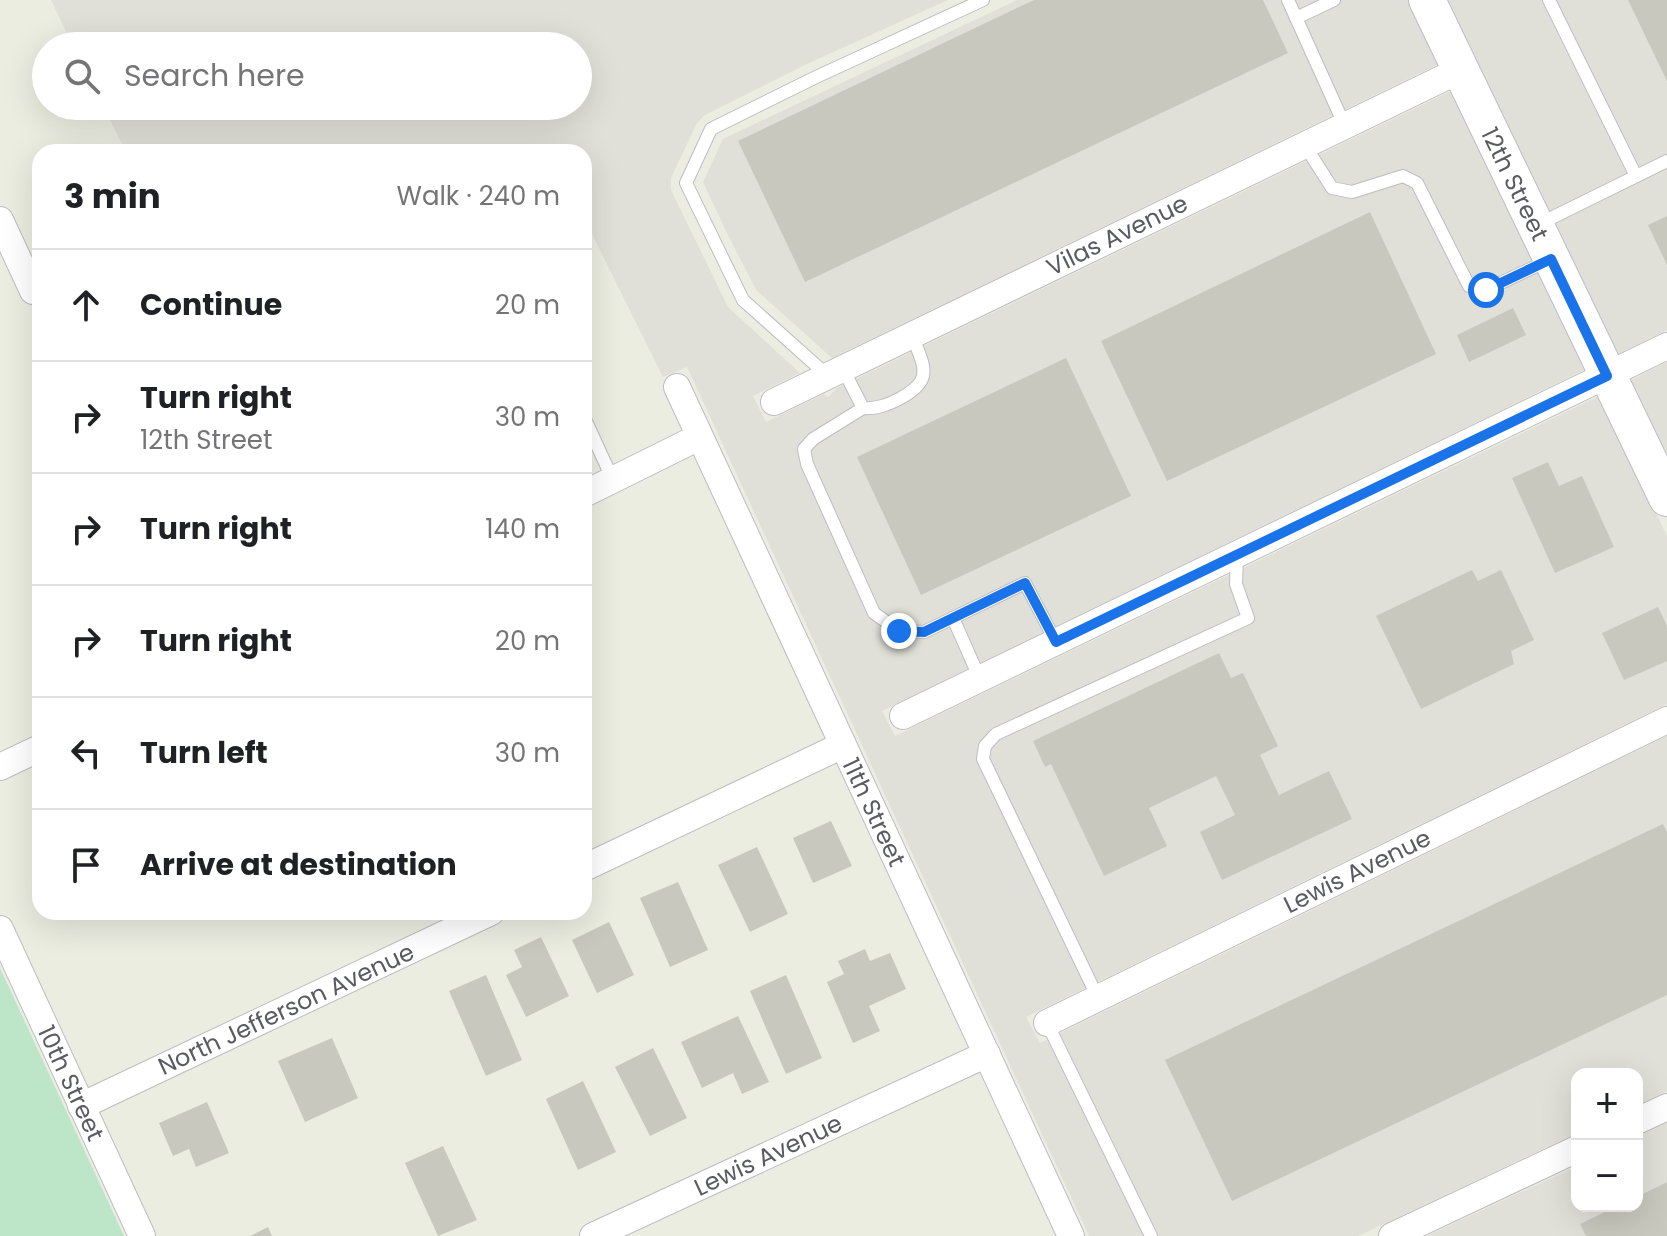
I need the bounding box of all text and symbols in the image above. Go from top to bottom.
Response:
search box [32,32,592,120]
icon: search [60,54,104,98]
text: Search here [124,54,305,97]
street label: 12th Street [1473,122,1557,246]
text: 3 min [64,172,161,220]
text: Walk · 240 m [397,178,560,214]
street label: Vilas Avenue [1041,187,1193,283]
route start [1468,272,1504,308]
icon: ahead [64,283,108,327]
text: Continue [140,283,282,326]
text: 20 m [495,287,560,323]
text: Turn right [140,376,292,419]
icon: right [64,395,108,439]
text: 30 m [495,399,560,435]
text: 12th Street [140,422,272,458]
icon: right [64,507,108,551]
text: Turn right [140,507,292,550]
text: 140 m [485,511,560,547]
route end [881,613,917,649]
icon: right [64,619,108,663]
text: Turn right [140,619,292,662]
text: 20 m [495,623,560,659]
icon: left [64,731,108,775]
text: Turn left [140,731,268,774]
text: 30 m [495,735,560,771]
street label: 11th Street [835,752,913,872]
street label: Lewis Avenue [1278,821,1436,921]
icon: arrive [64,843,108,887]
text: Arrive at destination [140,843,457,886]
street label: North Jefferson Avenue [153,935,419,1083]
street label: 10th Street [30,1020,112,1146]
map controls [1571,1068,1643,1212]
button: + [1571,1068,1643,1140]
street label: Lewis Avenue [689,1106,847,1204]
button: − [1571,1140,1643,1212]

